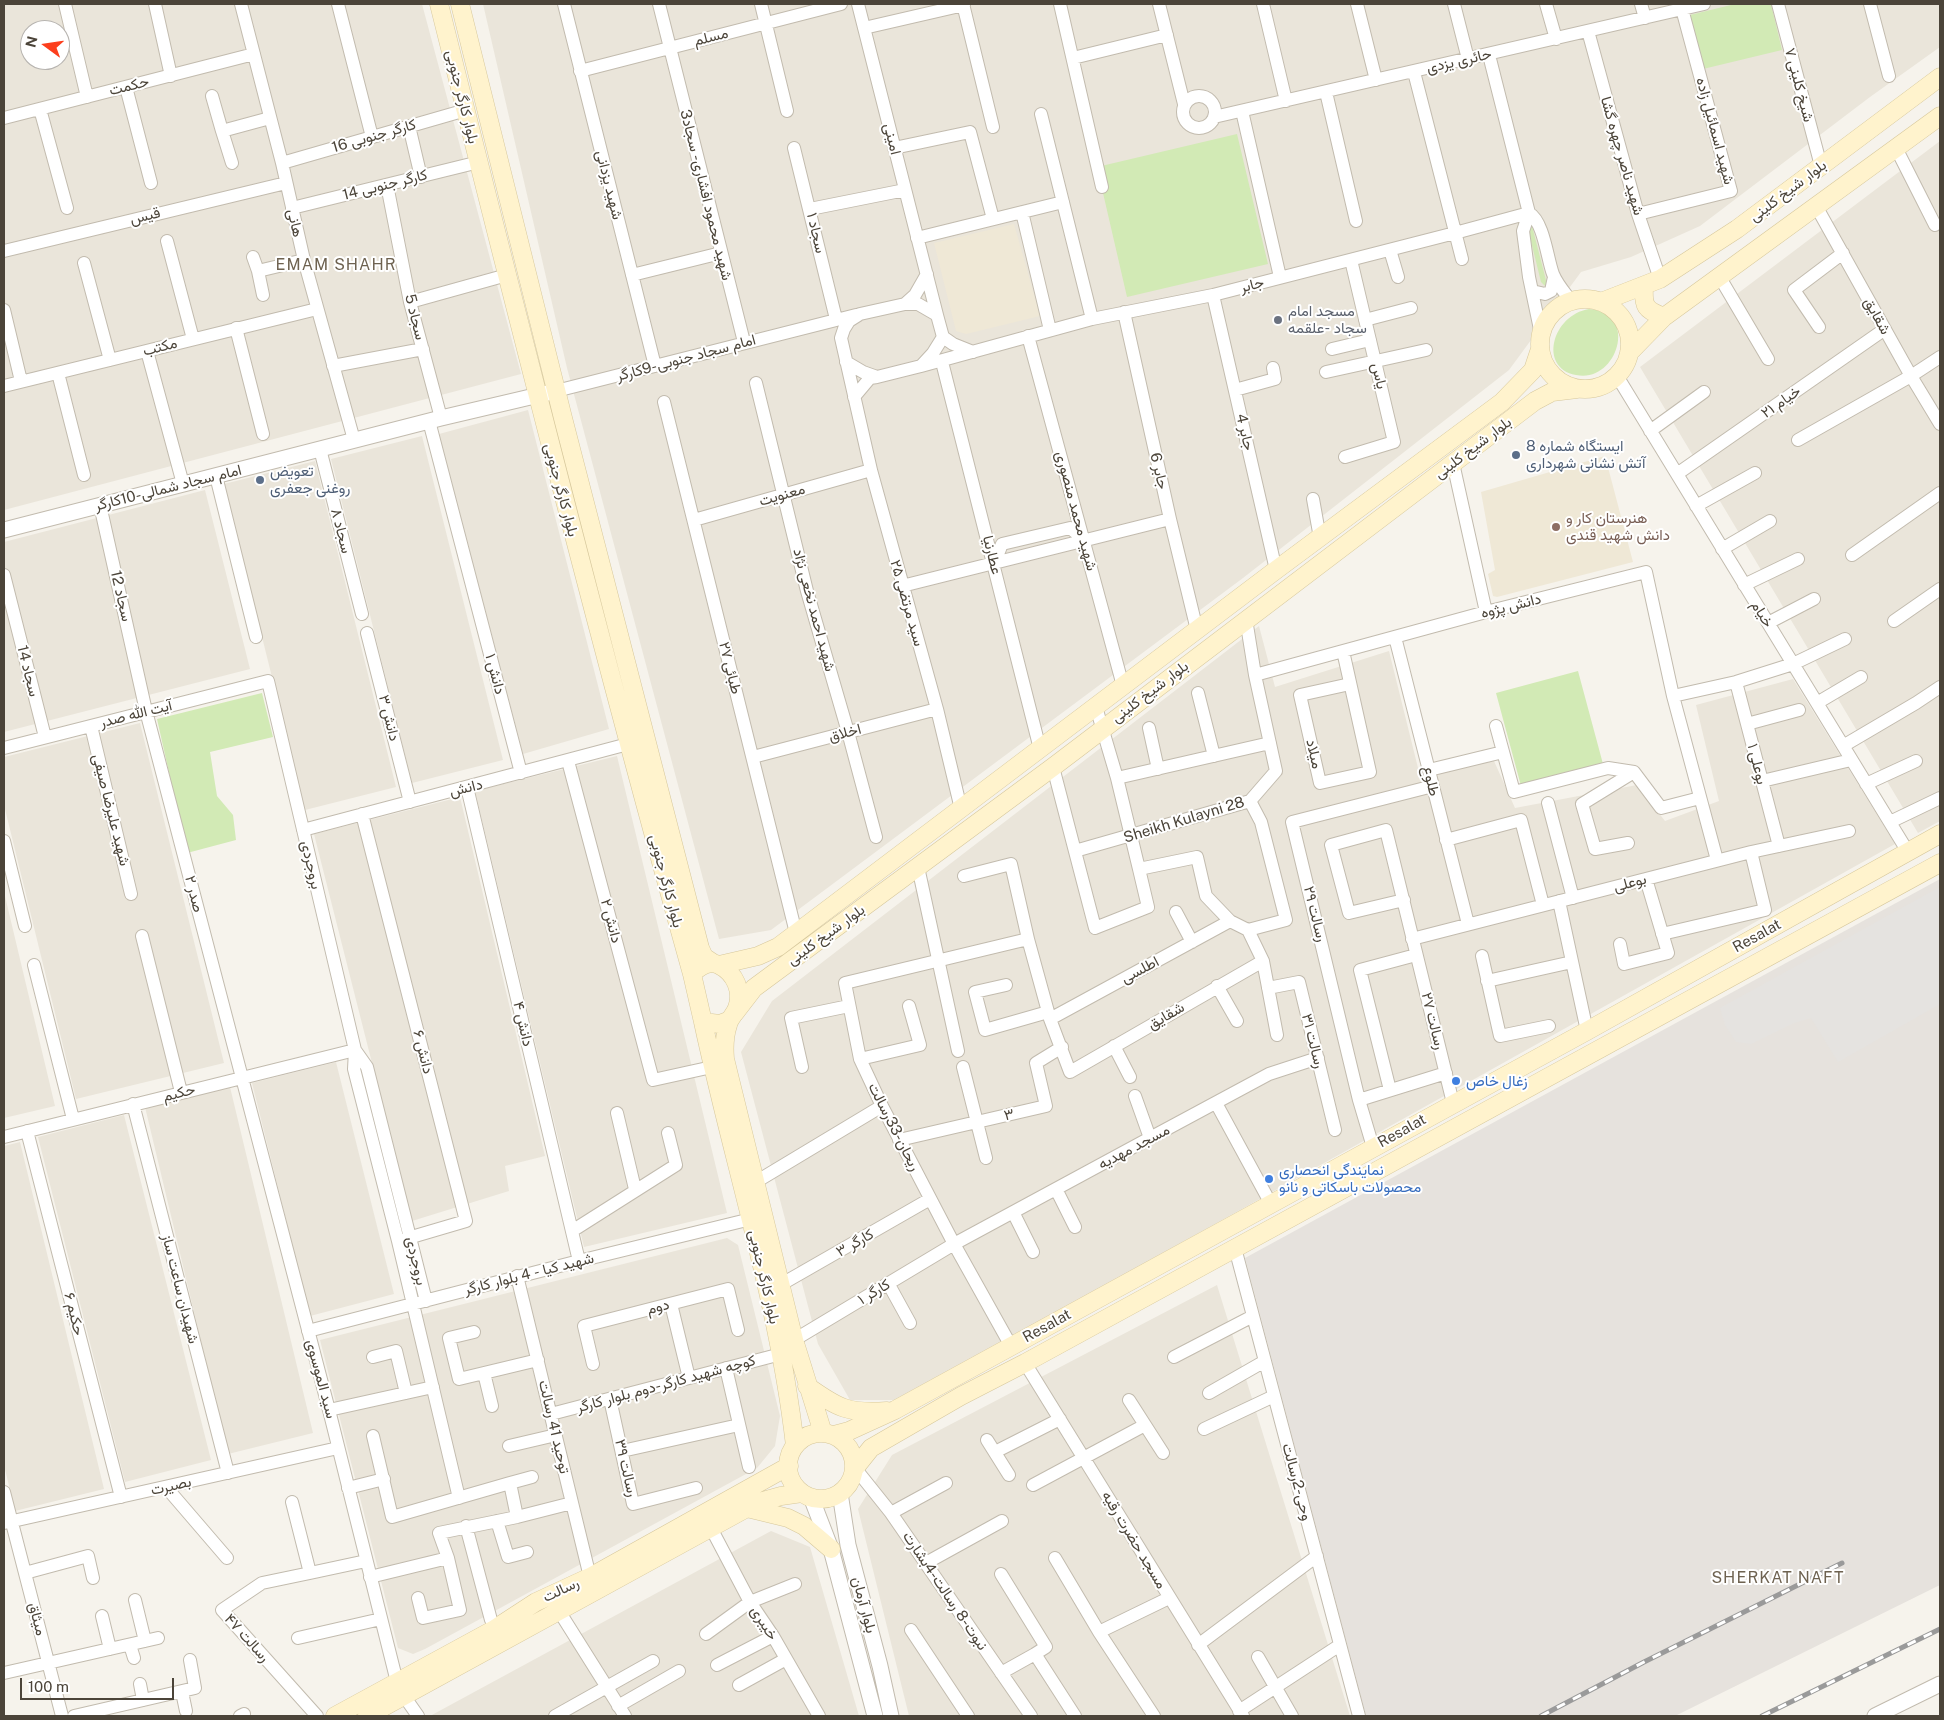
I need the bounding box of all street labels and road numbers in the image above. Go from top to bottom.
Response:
street label: مسلم [692,24,730,50]
street label: حائری یزدی [1425,45,1493,77]
street label: شیخ کلینی ۷ [1780,46,1818,124]
street label: بلوار کارگر جنوبی [442,48,482,146]
street label: حکمت [107,72,151,100]
street label: شهید اسمائیل زاده [1692,75,1738,187]
street label: شهید ناصر چهره گشا [1596,95,1648,217]
street label: شهید محمود افشاری- سجاد3 [676,108,736,282]
street label: کارگر جنوبی 16 [330,115,418,157]
street label: امینی [879,121,905,157]
street label: شهید یزدانی [592,148,626,222]
street label: بلوار شیخ کلینی [1746,156,1830,226]
street label: کارگر جنوبی 14 [341,166,429,204]
street label: قیس [128,204,162,228]
street label: هانی [283,207,307,239]
street label: سجاد ۱ [803,211,829,255]
street label: جابر [1238,273,1266,297]
street label: سجاد 5 [401,292,429,342]
street label: شقایق [1860,294,1894,338]
street label: امام سجاد جنوبی-9کارگر [614,331,758,385]
street label: مکتب [141,334,179,360]
street label: یاس [1367,361,1391,391]
street label: خیام ۲۱ [1758,382,1804,422]
street label: جابر 4 [1232,412,1258,452]
street label: بلوار شیخ کلینی [1431,413,1515,483]
street label: بلوار کارگر جنوبی [540,441,582,539]
street label: شهید محمد منصوری [1051,449,1101,573]
street label: جابر 6 [1146,451,1172,491]
street label: امام سجاد شمالی-10کارگر [93,461,243,515]
street label: معنویت [757,480,807,510]
street label: سجاد ۸ [327,507,355,555]
street label: عطارنیا [978,534,1006,576]
street label: شهید احمد نخعی نژاد [789,546,839,674]
street label: ۲۵ سید مرتضی [886,558,928,648]
street label: سجاد 12 [106,569,136,623]
street label: دانش پژوه [1479,590,1543,622]
street label: خیام [1747,597,1777,631]
street label: طبائی ۲۷ [715,640,745,696]
street label: سجاد 14 [13,643,43,699]
street label: دانش ۱ [481,652,509,696]
street label: بلوار شیخ کلینی [1108,657,1192,727]
street label: دانش ۳ [375,693,403,743]
street label: آیت الله صدر [98,696,174,732]
street label: اخلاق [827,720,863,746]
street label: میلاد [1302,738,1326,770]
street label: ۱ بوعلی [1743,742,1771,786]
street label: شهید علیرضا صیفی [88,752,134,868]
street label: طلوع [1419,764,1443,798]
street label: دانش [448,775,484,801]
street label: Sheikh Kulayni 28 [1121,793,1247,847]
street label: بلوار کارگر جنوبی [645,832,687,930]
street label: بروجردی [297,839,325,891]
street label: بوعلی [1612,870,1648,896]
street label: صدر ۲ [181,874,207,914]
street label: رسالت ۲۹ [1299,884,1331,944]
street label: دانش ۲ [596,897,626,945]
street label: بلوار شیخ کلینی [784,901,868,969]
street label: Resalat [1730,915,1784,957]
street label: اطلسی [1118,953,1162,987]
street label: رسالت ۲۷ [1417,991,1449,1051]
street label: شقایق [1144,998,1188,1034]
street label: دانش ۴ [509,1000,537,1048]
street label: رسالت ۳۱ [1298,1012,1328,1070]
street label: دانش ۶ [409,1028,437,1076]
street label: حکیم [161,1080,197,1106]
street label: ریحان-33رسالت [864,1080,924,1174]
street label: ۳ [1002,1105,1016,1125]
street label: Resalat [1375,1110,1429,1152]
street label: مسجد مهدیه [1095,1121,1173,1173]
street label: کارگر ۳ [833,1225,877,1261]
street label: بلوار کارگر جنوبی [744,1228,784,1326]
street label: شهیدان ساعت ساز [158,1232,202,1346]
street label: بروجردی [402,1235,430,1287]
street label: شهید کیا - 4 بلوار کارگر [462,1249,596,1299]
street label: کارگر ۱ [854,1275,894,1309]
street label: حکیم ۶ [60,1291,88,1337]
street label: دوم [645,1295,671,1319]
street label: Resalat [1020,1305,1074,1347]
street label: سید الموسوی [302,1338,340,1420]
street label: کوچه شهید کارگر-دوم بلوار کارگر [574,1351,758,1417]
street label: توحید 41 رسالت [534,1378,574,1476]
street label: رسالت ۳۹ [611,1437,641,1499]
street label: وحی-2رسالت [1278,1442,1316,1522]
street label: بصیرت [149,1473,193,1499]
street label: مسجد حضرت رقیه [1098,1488,1170,1592]
street label: نبوت-8 رسالت-4بشارت [899,1528,991,1654]
street label: رسالت [540,1574,582,1606]
street label: بلوار آرمان [848,1575,880,1635]
street label: میثاق [24,1600,50,1638]
street label: خیبری [746,1603,782,1643]
street label: رسالت ۴۷ [221,1610,273,1666]

